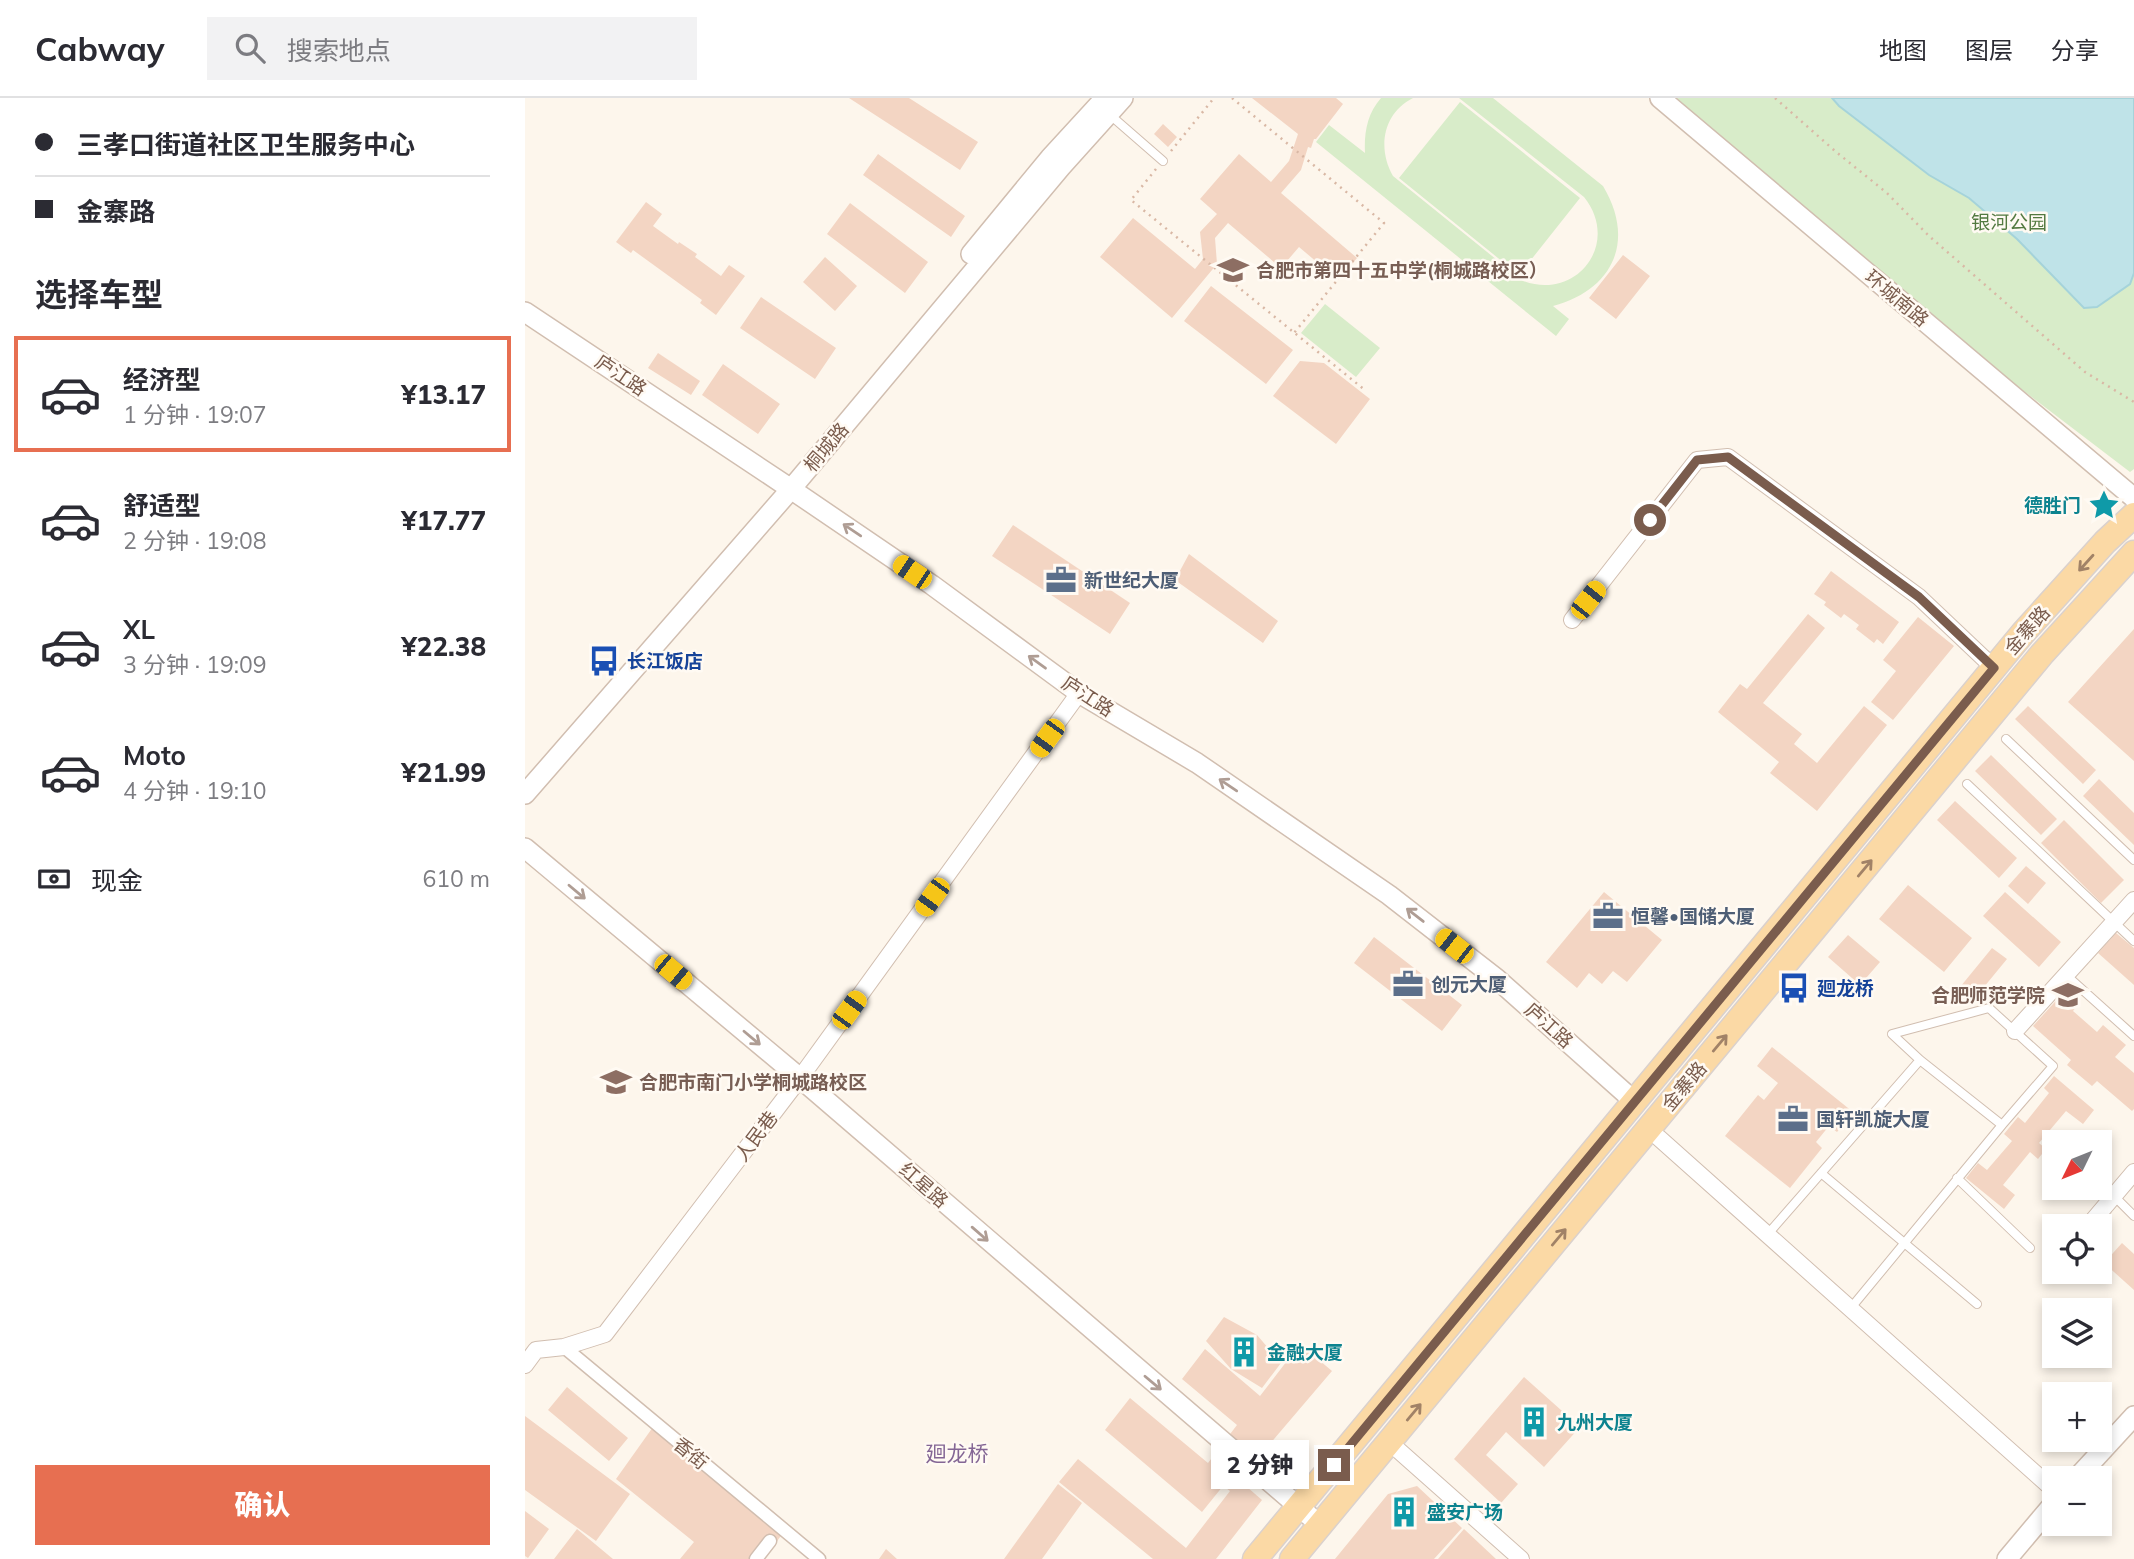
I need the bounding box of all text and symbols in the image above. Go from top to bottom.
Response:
search box [207,17,697,80]
text: Cabway [35,28,165,69]
icon: search [231,29,269,67]
text: 搜索地点 [287,34,391,67]
text: 地图 [1879,35,1927,65]
text: 图层 [1965,35,2013,65]
text: 分享 [2051,35,2099,65]
text: 三孝口街道社区卫生服务中心 [77,128,415,161]
text: 金寨路 [77,195,155,228]
park label: 银河公园 [1971,210,2047,234]
school or university icon: 合肥市第四十五中学(桐城路校区） [1216,253,1250,287]
place label: 合肥市第四十五中学(桐城路校区） [1256,258,1548,282]
street label: 环城南路 [1860,264,1934,332]
text: 选择车型 [35,274,163,314]
street label: 庐江路 [591,349,651,401]
icon: car [39,363,102,426]
text: 经济型 [123,363,201,396]
text: ¥13.17 [401,378,486,411]
text: 1 分钟 · 19:07 [123,400,267,429]
street label: 桐城路 [798,417,854,477]
place icon: 德胜门 [2087,488,2121,522]
icon: car [39,489,102,552]
text: 舒适型 [123,489,201,522]
place label: 德胜门 [2024,493,2081,517]
text: ¥17.77 [401,504,486,537]
route start [1634,504,1666,536]
one-way arrow [842,523,862,537]
text: 2 分钟 · 19:08 [123,526,267,555]
car [889,552,936,592]
one-way arrow [2077,554,2094,571]
office icon: 新世纪大厦 [1044,563,1078,597]
place label: 新世纪大厦 [1084,568,1179,592]
car [1567,577,1610,623]
street label: 金寨路 [1999,601,2055,659]
text: XL [123,613,155,646]
icon: car [39,615,102,678]
text: ¥22.38 [401,630,486,663]
bus stop icon: 长江饭店 [587,644,621,678]
place label: 长江饭店 [627,649,703,673]
text: 3 分钟 · 19:09 [123,650,267,679]
one-way arrow [1028,655,1047,669]
street label: 庐江路 [1058,670,1118,722]
car [1027,715,1068,761]
text: Moto [123,739,186,772]
icon: car [39,741,102,804]
text: ¥21.99 [401,756,486,789]
text: 4 分钟 · 19:10 [123,776,267,805]
one-way arrow [1219,777,1239,791]
one-way arrow [1857,859,1873,877]
icon: cash [35,860,73,898]
text: 现金 [91,864,143,897]
text: 610 m [422,864,490,893]
car [912,874,953,920]
one-way arrow [568,884,586,900]
office icon: 恒馨•国储大厦 [1591,899,1625,933]
place label: 恒馨•国储大厦 [1631,904,1755,928]
one-way arrow [1406,907,1424,922]
car [1431,925,1478,967]
car [651,950,696,994]
office icon: 创元大厦 [1391,967,1425,1001]
bus stop icon: 廻龙桥 [1777,971,1811,1005]
place label: 创元大厦 [1431,972,1507,996]
place label: 廻龙桥 [1817,976,1874,1000]
school or university icon: 合肥师范学院 [2051,978,2085,1012]
place label: 合肥师范学院 [1931,983,2045,1007]
car [829,987,870,1033]
street label: 庐江路 [1520,997,1578,1053]
one-way arrow [743,1030,761,1045]
one-way arrow [1712,1035,1727,1053]
street label: 金寨路 [1656,1056,1712,1116]
school or university icon: 合肥市南门小学桐城路校区 [599,1065,633,1099]
place label: 合肥市南门小学桐城路校区 [639,1070,867,1094]
office icon: 国轩凯旋大厦 [1776,1102,1810,1136]
street label: 人民巷 [729,1106,783,1166]
place label: 国轩凯旋大厦 [1816,1107,1930,1131]
north arrow [2042,1130,2112,1200]
map controls [2042,1130,2112,1536]
street label: 红星路 [895,1157,953,1213]
button: locate [2042,1214,2112,1284]
one-way arrow [971,1226,989,1242]
one-way arrow [1551,1228,1567,1246]
button: layers [2042,1298,2112,1368]
building icon: 金融大厦 [1227,1335,1261,1369]
place label: 金融大厦 [1267,1340,1343,1364]
one-way arrow [1143,1375,1161,1391]
button: + [2042,1382,2112,1452]
one-way arrow [1406,1404,1421,1422]
building icon: 九州大厦 [1517,1405,1551,1439]
place label: 九州大厦 [1557,1410,1633,1434]
street label: 香街 [669,1432,713,1474]
district label: 廻龙桥 [926,1440,989,1466]
callout: 2 分钟 [1211,1440,1309,1490]
route end [1318,1449,1350,1481]
text: 2 分钟 [1227,1450,1293,1479]
button: 确认 [35,1465,490,1545]
button: − [2042,1466,2112,1536]
building icon: 盛安广场 [1387,1495,1421,1529]
place label: 盛安广场 [1427,1500,1503,1524]

